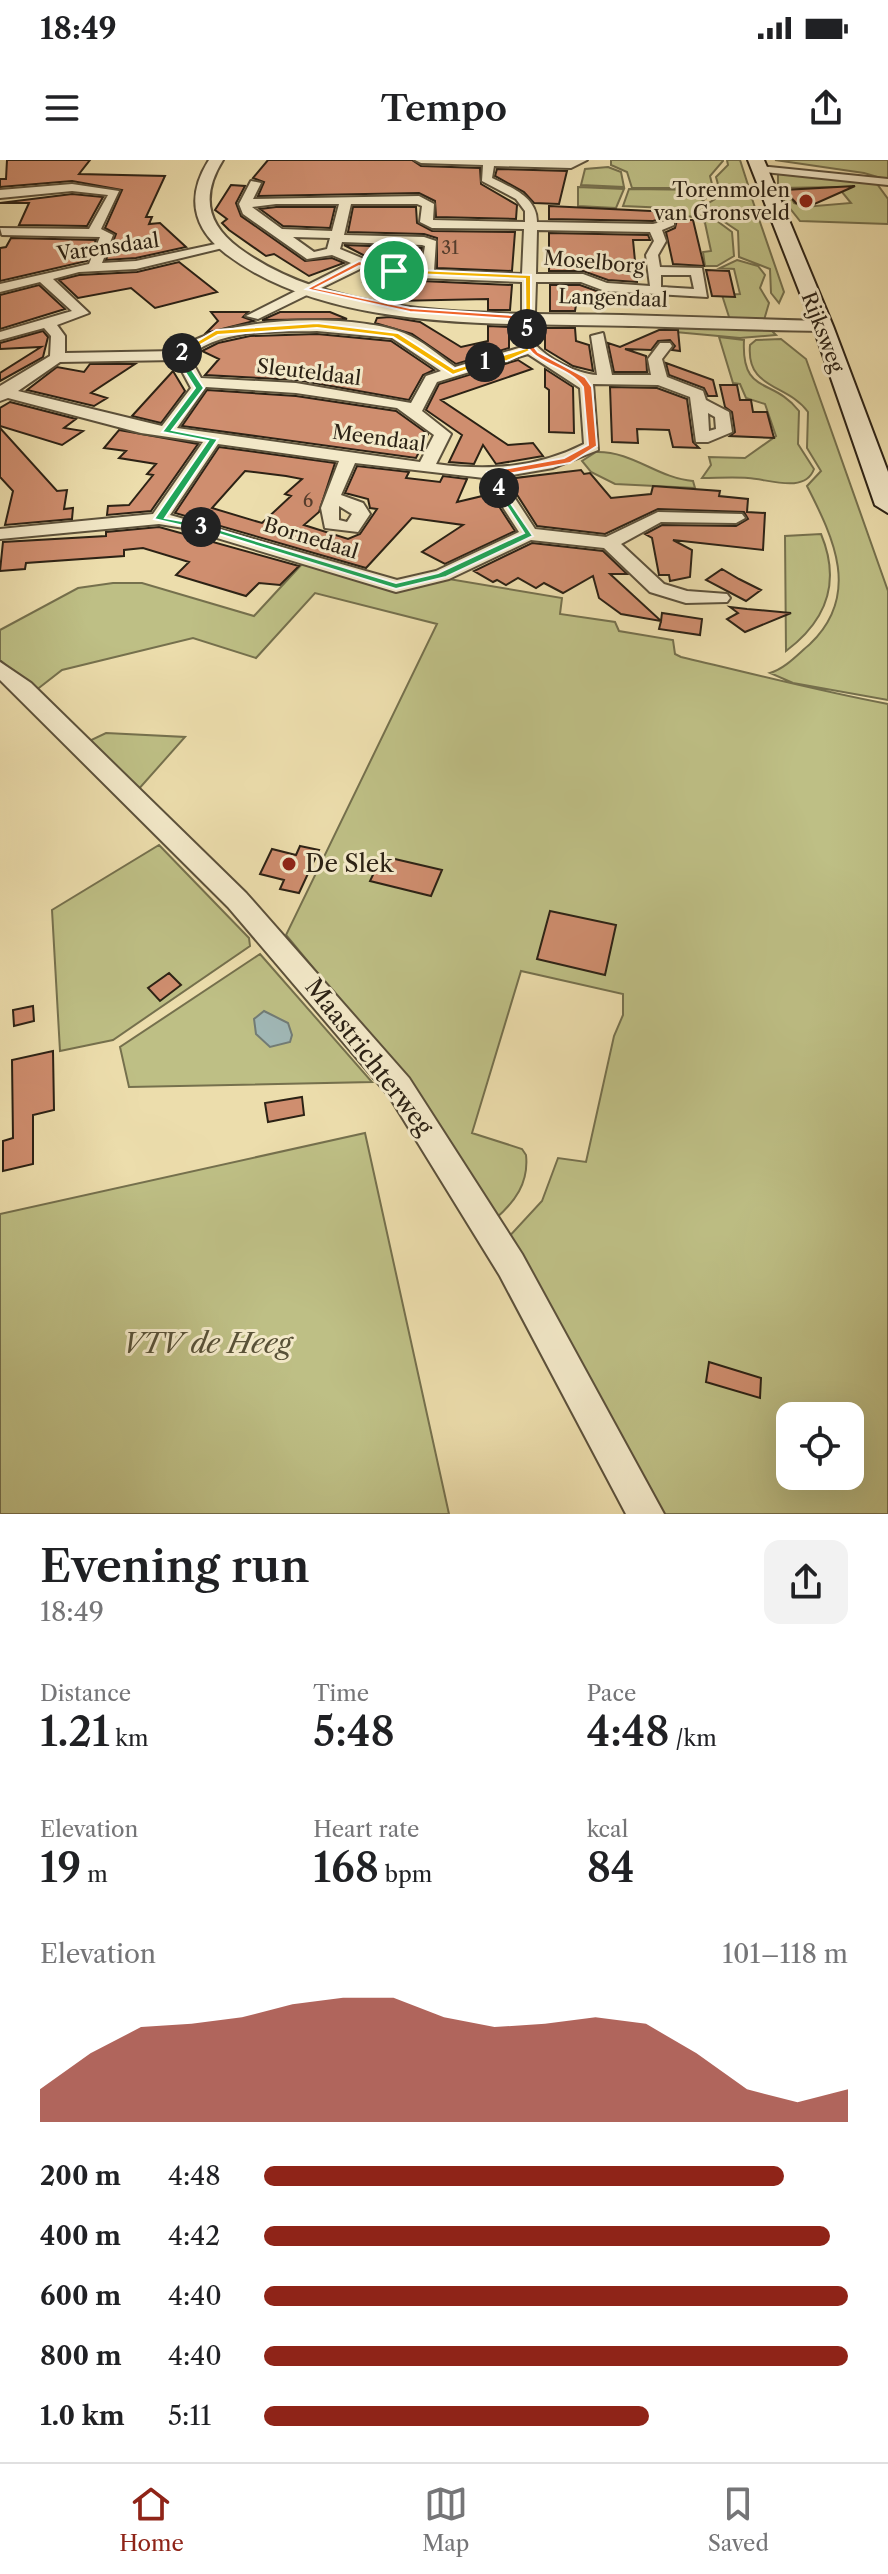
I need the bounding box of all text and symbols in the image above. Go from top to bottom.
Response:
text: 18:49 [40,10,117,47]
icon: menu [40,86,84,130]
text: Tempo [381,86,507,130]
icon: share [804,86,848,130]
place label: Torenmolen van Gronsveld [653,178,790,225]
marker: Torenmolen van Gronsveld [797,192,815,210]
street label: Varensdaal [54,228,161,266]
pin [360,237,428,305]
house number: 31 [441,237,459,259]
street label: Moselborg [543,246,646,278]
icon: arrive [372,249,416,293]
street label: Langendaal [558,284,668,312]
street label: Rijksweg [797,288,849,376]
pin: 5 [507,309,547,349]
text: 5 [521,315,533,342]
pin: 2 [162,333,202,373]
text: 2 [176,339,189,366]
pin: 1 [465,342,505,382]
text: 1 [480,348,490,375]
street label: Sleuteldaal [255,354,363,390]
street label: Meendaal [331,420,427,456]
pin: 4 [479,468,519,508]
text: 4 [492,474,506,501]
house number: 6 [303,490,313,512]
pin: 3 [181,507,221,547]
street label: Bornedaal [261,512,361,564]
text: 3 [195,513,207,540]
place label: De Slek [305,849,394,878]
marker: De Slek [280,855,298,873]
street label: Maastrichterweg [299,973,440,1141]
park label: VTV de Heeg [122,1326,294,1360]
map controls [776,1402,864,1490]
button: locate [776,1402,864,1490]
text: Evening run [40,1539,310,1593]
button: share [764,1540,848,1624]
text: 18:49 [40,1596,104,1628]
text: Distance [40,1680,131,1707]
text: Time [313,1680,369,1707]
text: Pace [587,1680,636,1707]
text: 1.21 [40,1707,110,1756]
text: 5:48 [313,1707,395,1756]
text: 4:48 [587,1707,670,1756]
text: km [110,1725,149,1752]
text: /km [670,1725,717,1752]
text: Elevation [40,1816,138,1843]
text: Heart rate [313,1816,419,1843]
text: kcal [587,1816,628,1843]
text: 19 [40,1843,81,1892]
text: 168 [313,1843,379,1892]
text: 84 [587,1843,634,1892]
text: m [81,1861,108,1888]
text: bpm [379,1861,432,1888]
text: Elevation [40,1938,156,1970]
text: 101–118 m [722,1938,848,1970]
text: 200 m [40,2160,121,2192]
text: 4:48 [168,2160,221,2192]
text: 400 m [40,2220,121,2252]
text: 4:42 [168,2220,220,2252]
text: 600 m [40,2280,121,2312]
text: 4:40 [168,2280,222,2312]
text: 800 m [40,2340,122,2372]
text: 4:40 [168,2340,222,2372]
text: 1.0 km [40,2400,125,2432]
text: 5:11 [168,2400,211,2432]
tab: Home [119,2482,184,2557]
tab: Map [422,2482,469,2557]
tab: Saved [708,2482,769,2557]

